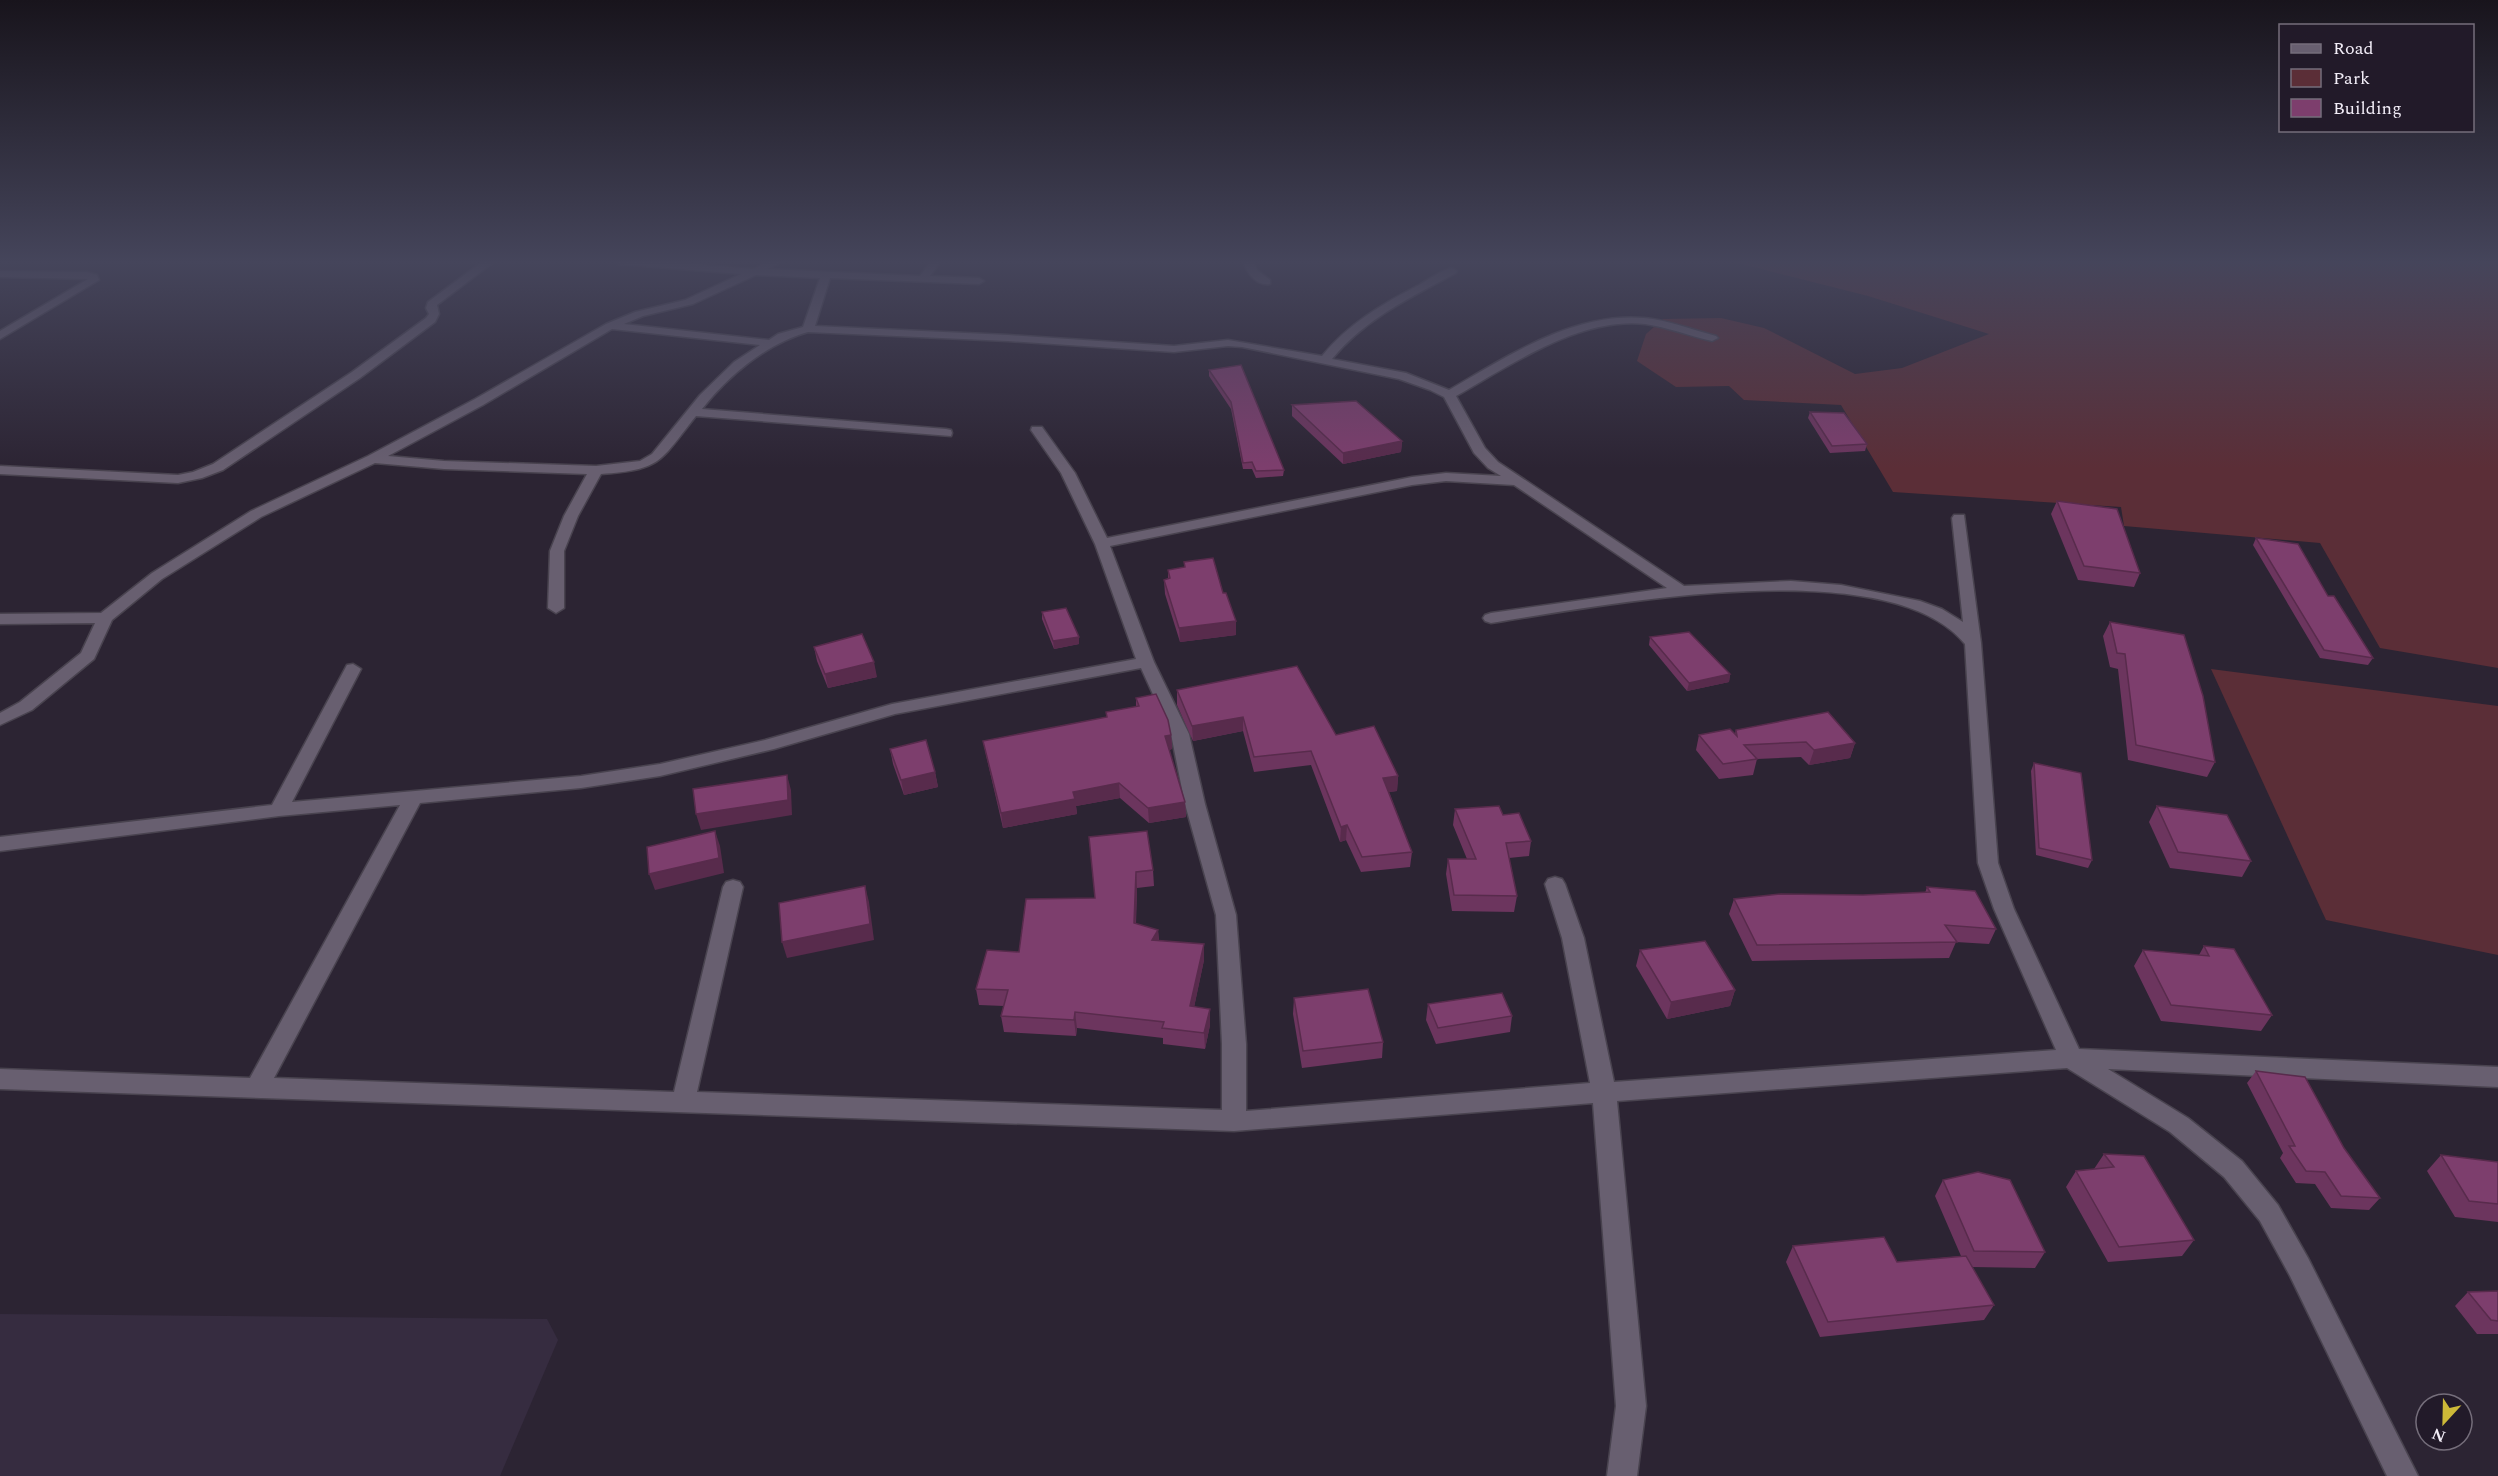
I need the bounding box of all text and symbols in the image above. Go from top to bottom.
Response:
legend [2279,24,2474,132]
text: Road [2333,35,2374,62]
text: Park [2333,65,2370,92]
text: Building [2333,95,2402,122]
north arrow [2414,1392,2474,1452]
text: N [2428,1421,2449,1449]

